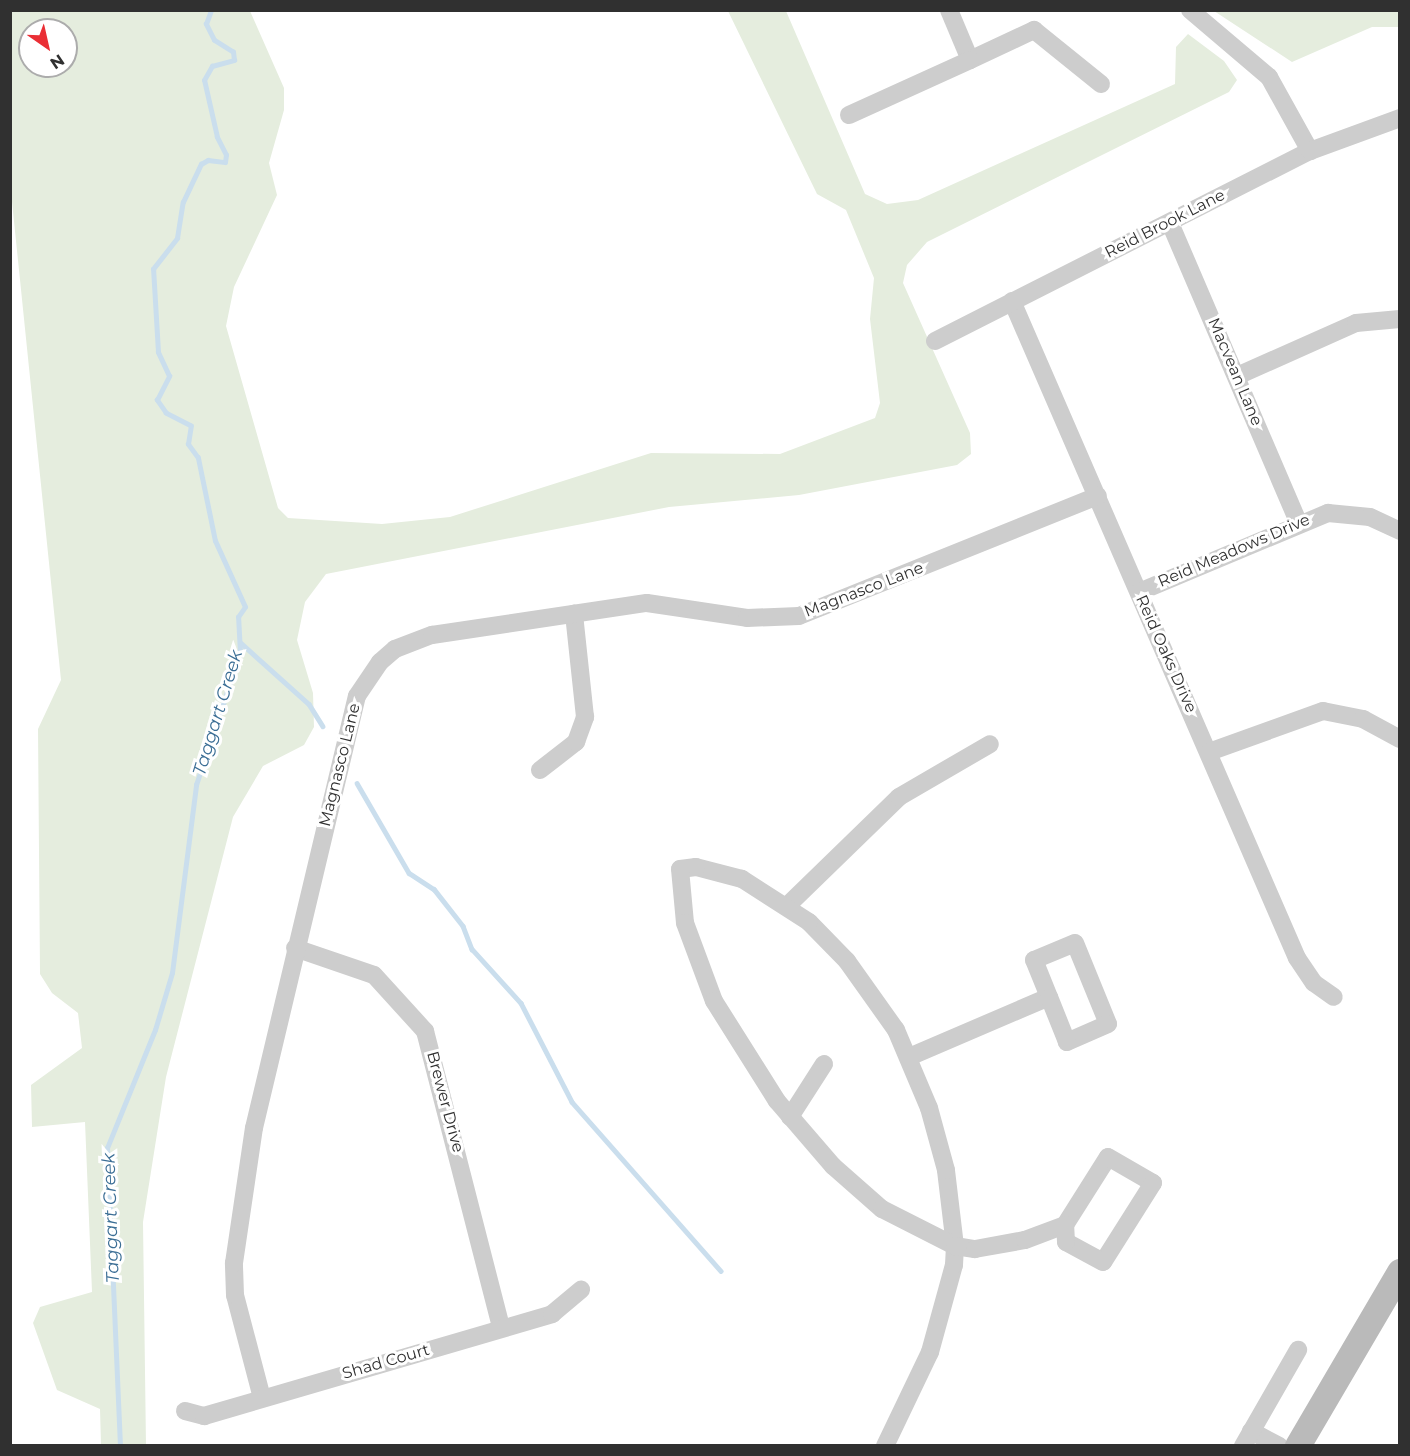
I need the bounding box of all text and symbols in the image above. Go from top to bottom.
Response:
north arrow [18,18,78,78]
text: N [47,50,68,73]
street label: Reid Brook Lane [1102,185,1228,263]
street label: Macvean Lane [1204,315,1266,429]
street label: Reid Meadows Drive [1155,510,1313,592]
street label: Magnasco Lane [802,558,926,622]
street label: Reid Oaks Drive [1131,592,1201,716]
water label: Taggart Creek [189,648,247,778]
street label: Magnasco Lane [315,701,365,829]
street label: Brewer Drive [422,1049,468,1155]
water label: Taggart Creek [98,1153,124,1283]
street label: Shad Court [340,1340,432,1384]

